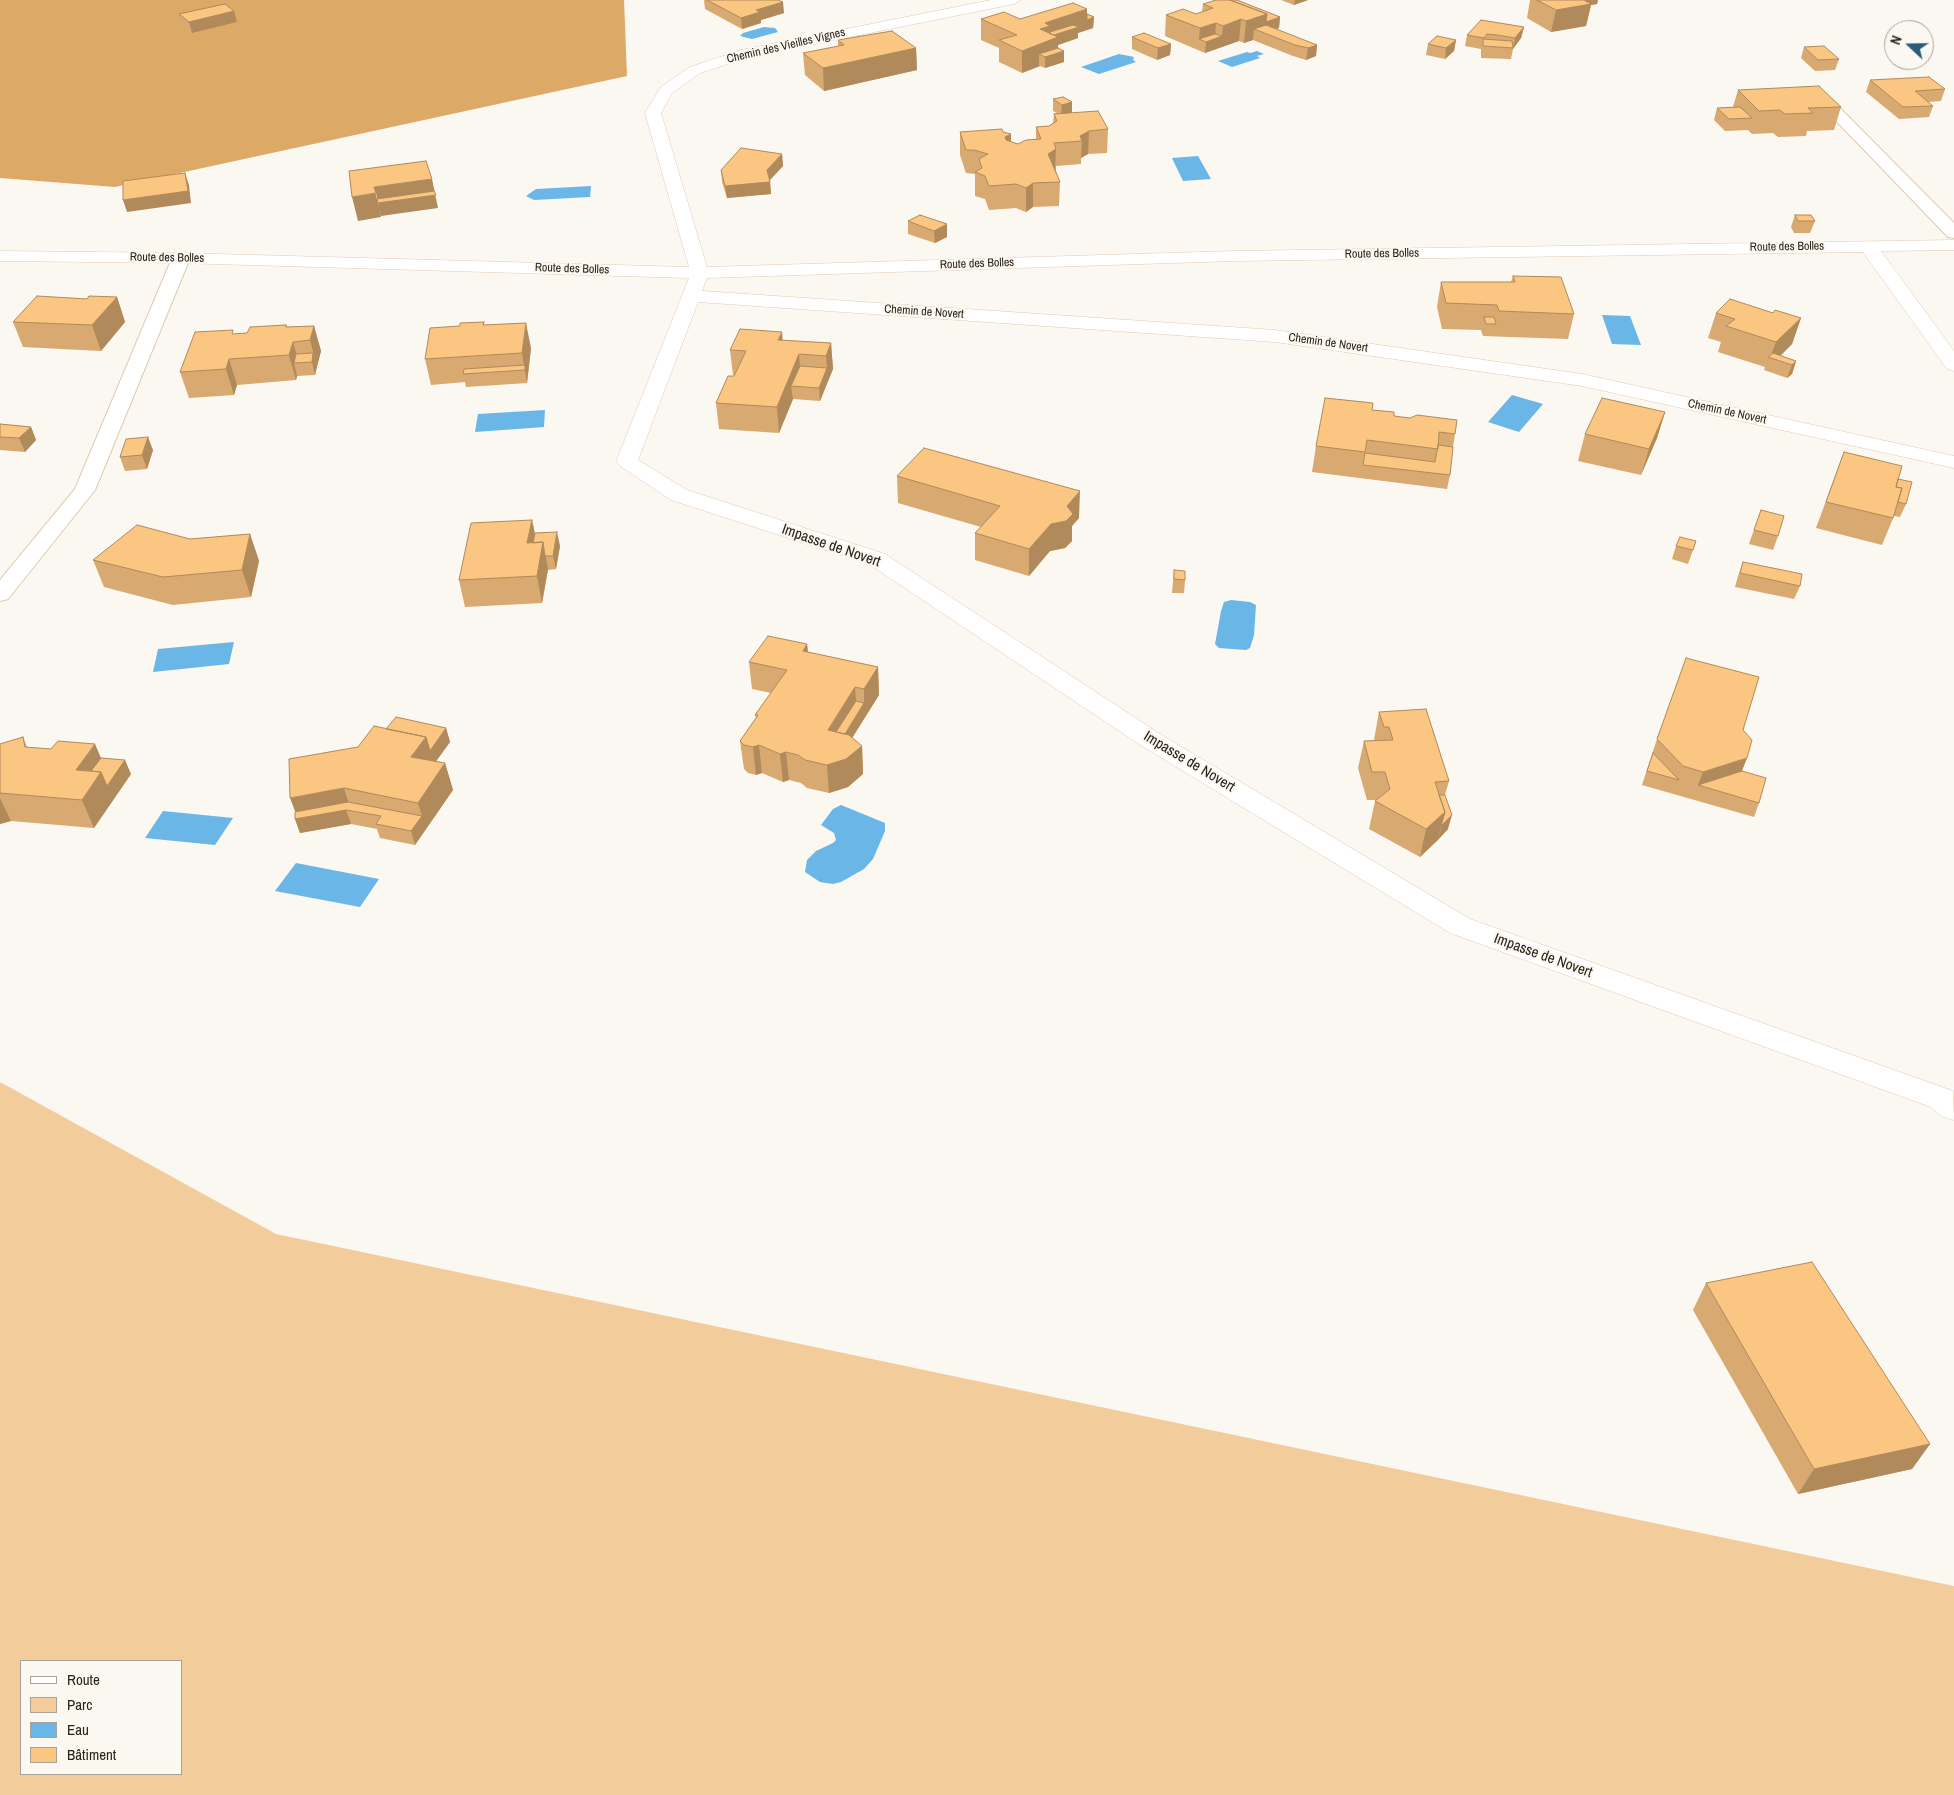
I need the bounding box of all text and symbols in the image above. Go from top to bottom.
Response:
north arrow [1884,20,1934,70]
street label: Chemin des Vieilles Vignes [725,25,847,67]
text: N [1886,33,1906,47]
street label: Route des Bolles [1750,239,1824,255]
street label: Route des Bolles [1345,246,1419,262]
street label: Route des Bolles [130,250,204,266]
street label: Route des Bolles [940,256,1014,272]
street label: Route des Bolles [535,261,609,277]
street label: Chemin de Novert [884,302,964,322]
street label: Chemin de Novert [1287,330,1369,356]
street label: Chemin de Novert [1686,397,1768,427]
street label: Impasse de Novert [779,521,883,571]
street label: Impasse de Novert [1140,728,1238,796]
street label: Impasse de Novert [1491,930,1595,982]
legend [20,1660,182,1775]
text: Route [67,1669,100,1690]
text: Parc [67,1694,92,1715]
text: Eau [67,1719,89,1740]
text: Bâtiment [67,1744,116,1765]

